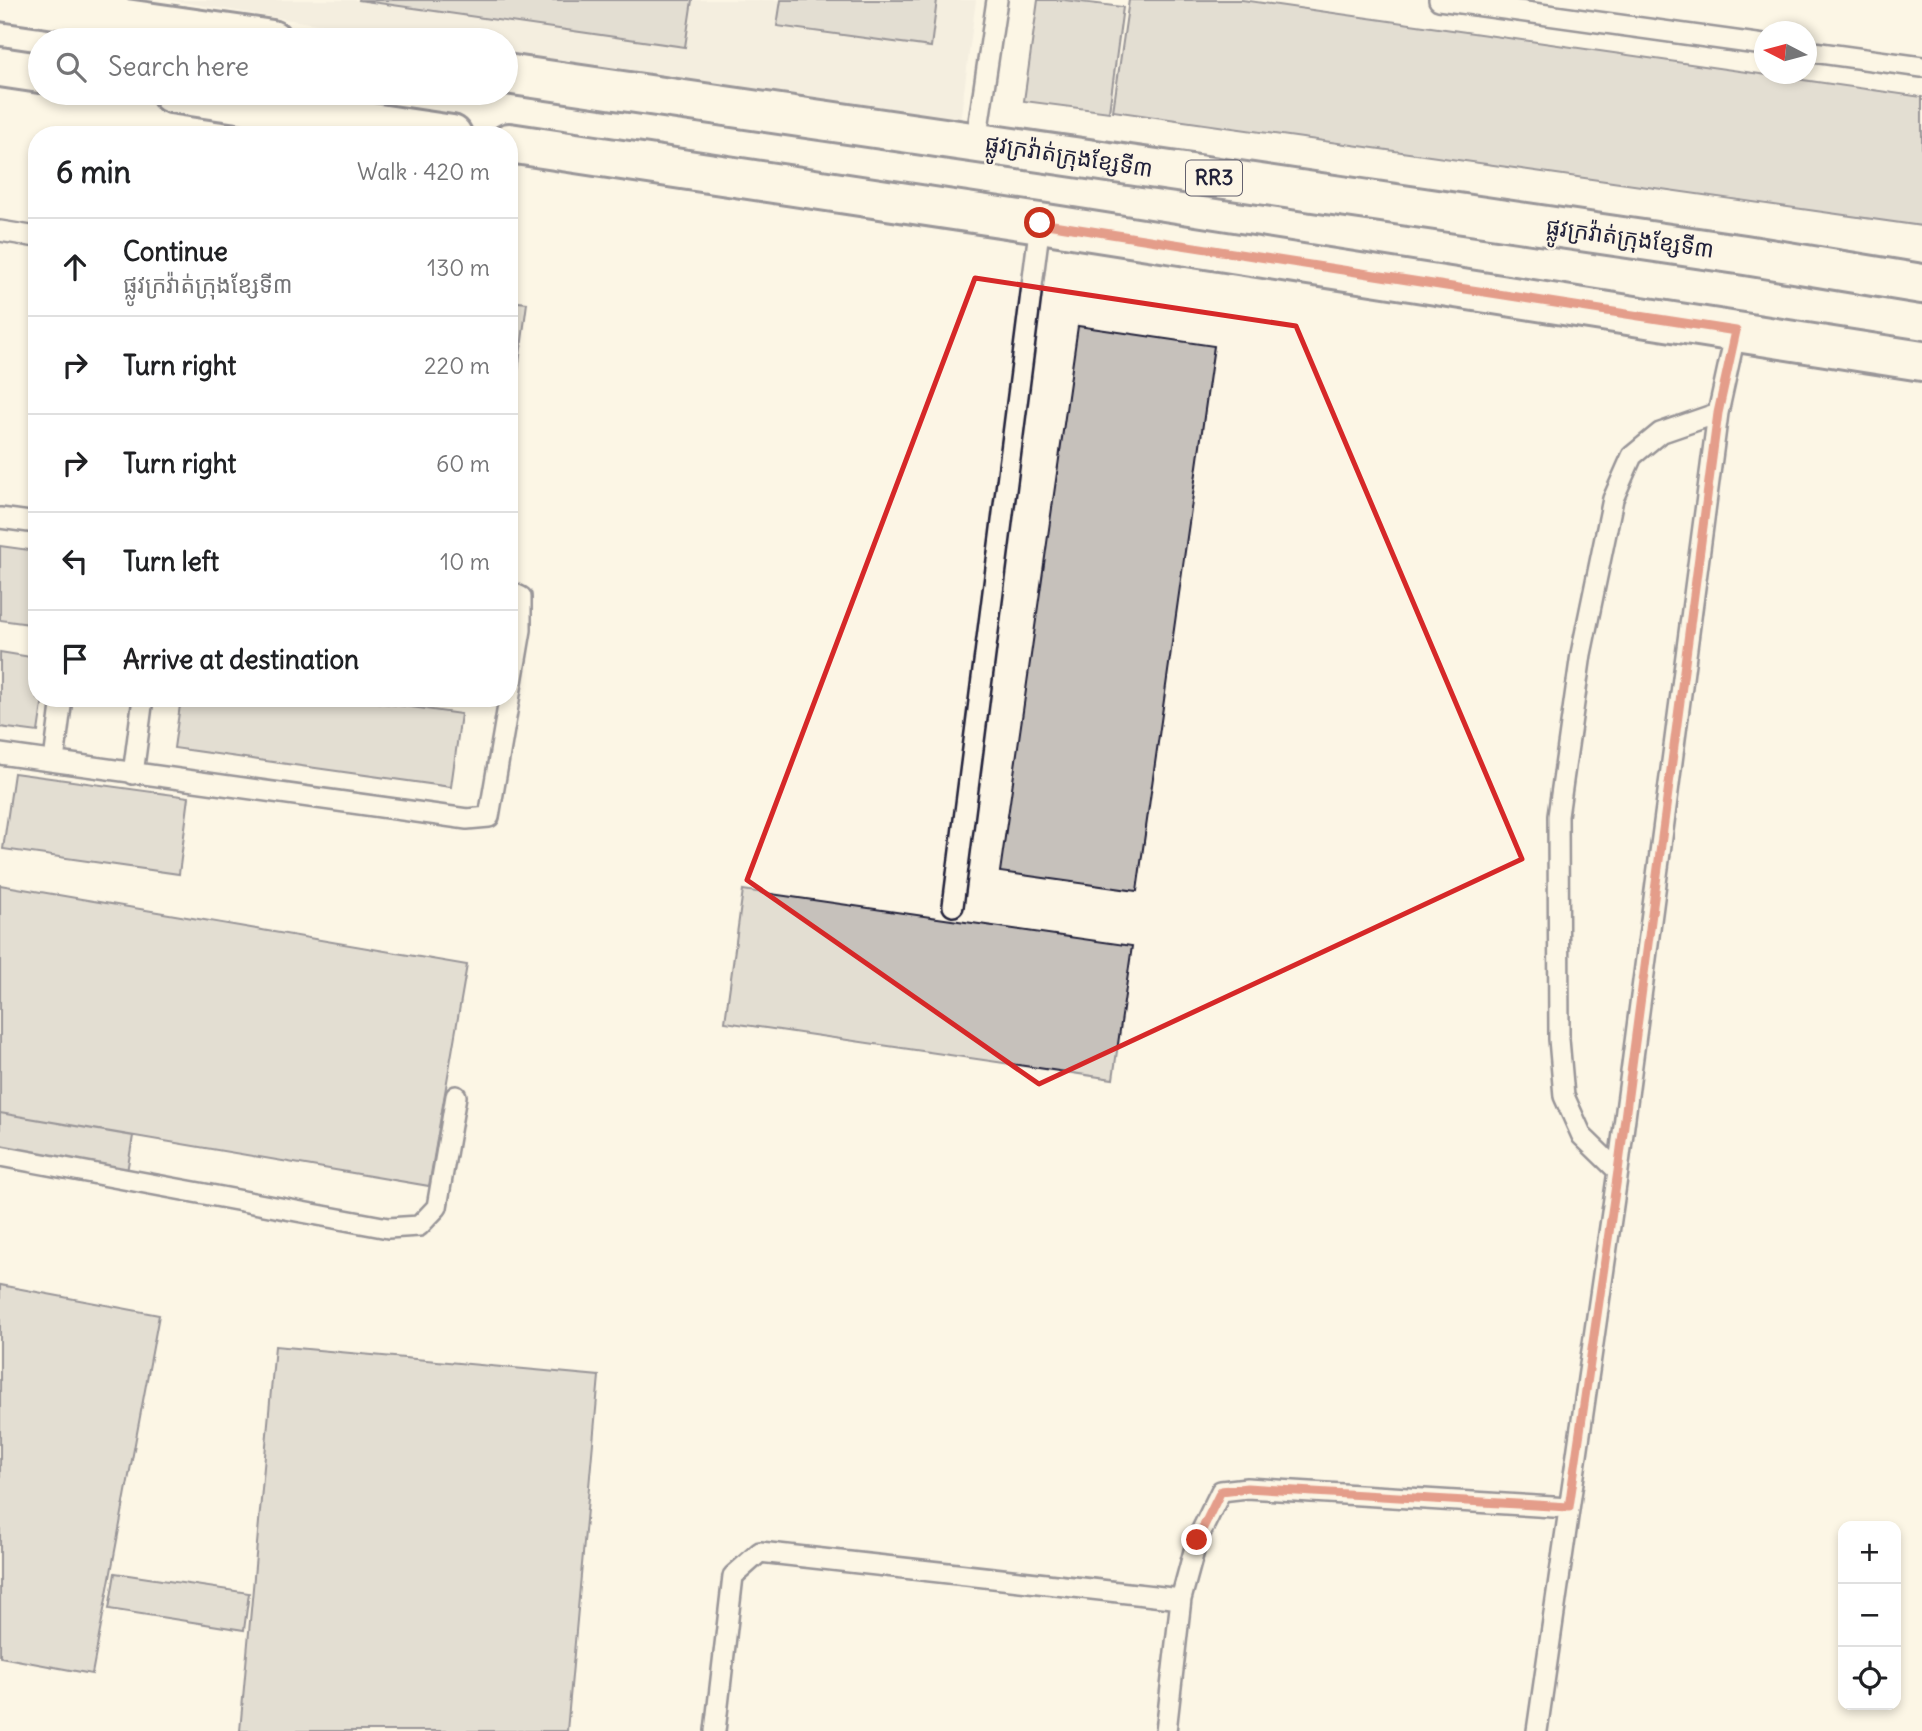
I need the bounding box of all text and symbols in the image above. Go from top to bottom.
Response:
north arrow [1754,21,1817,84]
search box [28,28,518,105]
icon: search [52,48,90,86]
text: Search here [108,50,249,83]
street label: ផ្លូវក្រវ៉ាត់ក្រុងខ្សែទី៣ [982,128,1155,191]
text: 6 min [56,153,131,191]
text: Walk · 420 m [357,157,490,186]
road number: RR3 [1186,160,1242,196]
route start [1024,207,1055,238]
street label: ផ្លូវក្រវ៉ាត់ក្រុងខ្សែទី៣ [1543,211,1716,271]
text: Continue [123,235,228,268]
icon: ahead [56,248,94,286]
text: 130 m [427,253,490,282]
text: ផ្លូវក្រវ៉ាត់ក្រុងខ្សែទី៣ [123,270,293,299]
icon: right [56,346,94,384]
text: Turn right [123,349,236,382]
text: 220 m [424,351,490,380]
icon: right [56,444,94,482]
text: Turn right [123,447,236,480]
text: 60 m [436,449,490,478]
icon: left [56,542,94,580]
text: Turn left [123,545,219,578]
text: 10 m [440,547,490,576]
icon: arrive [56,640,94,678]
text: Arrive at destination [123,643,359,676]
map controls [1838,1521,1901,1710]
button: + [1838,1521,1901,1584]
route end [1181,1524,1212,1555]
button: − [1838,1584,1901,1647]
button: locate [1838,1647,1901,1710]

